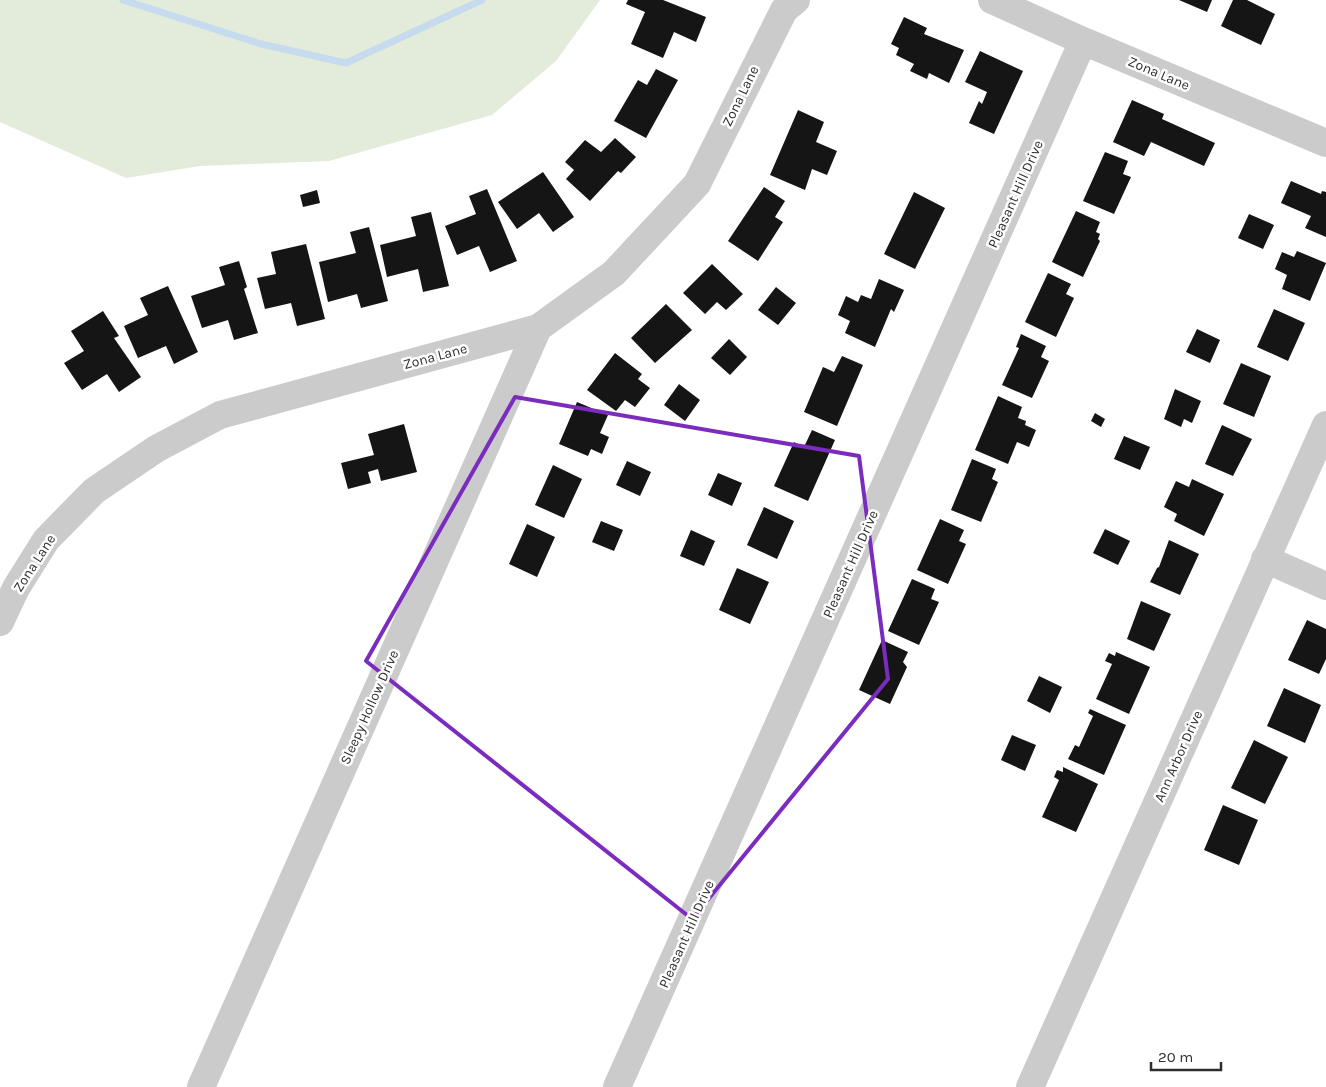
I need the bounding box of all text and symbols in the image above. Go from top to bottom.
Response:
street label: Zona Lane [1125,53,1192,94]
street label: Zona Lane [718,63,762,129]
street label: Pleasant Hill Drive [984,138,1047,251]
street label: Zona Lane [401,340,469,373]
street label: Pleasant Hill Drive [819,508,882,621]
street label: Zona Lane [10,531,59,595]
street label: Sleepy Hollow Drive [337,647,402,767]
street label: Ann Arbor Drive [1151,708,1206,805]
street label: Pleasant Hill Drive [655,878,718,991]
scale bar [1151,1040,1221,1072]
text: 20 m [1158,1048,1193,1066]

